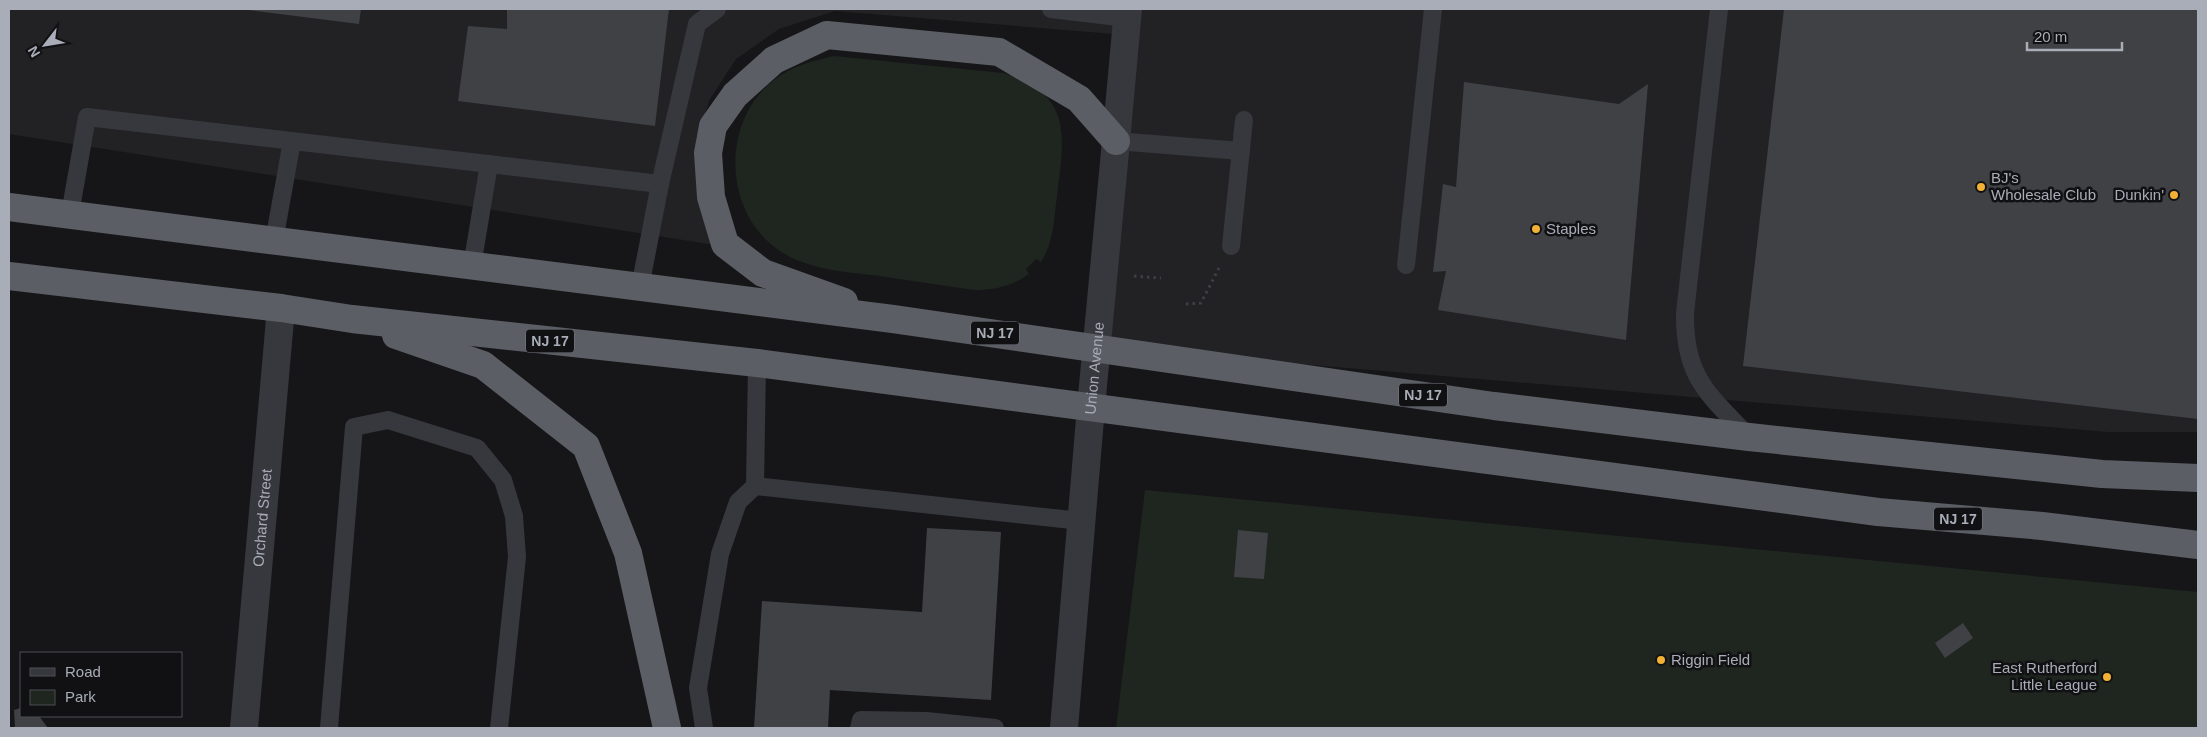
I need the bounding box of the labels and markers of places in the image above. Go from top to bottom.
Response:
place label: BJ's Wholesale Club [1991,169,2096,203]
marker: BJ's Wholesale Club [1975,181,1987,193]
place label: Dunkin' [2114,186,2164,203]
marker: Dunkin' [2168,189,2180,201]
place label: Staples [1546,220,1596,237]
marker: Staples [1530,223,1542,235]
place label: Riggin Field [1671,651,1750,668]
marker: Riggin Field [1655,654,1667,666]
place label: East Rutherford Little League [1992,659,2097,693]
marker: East Rutherford Little League [2101,671,2113,683]

